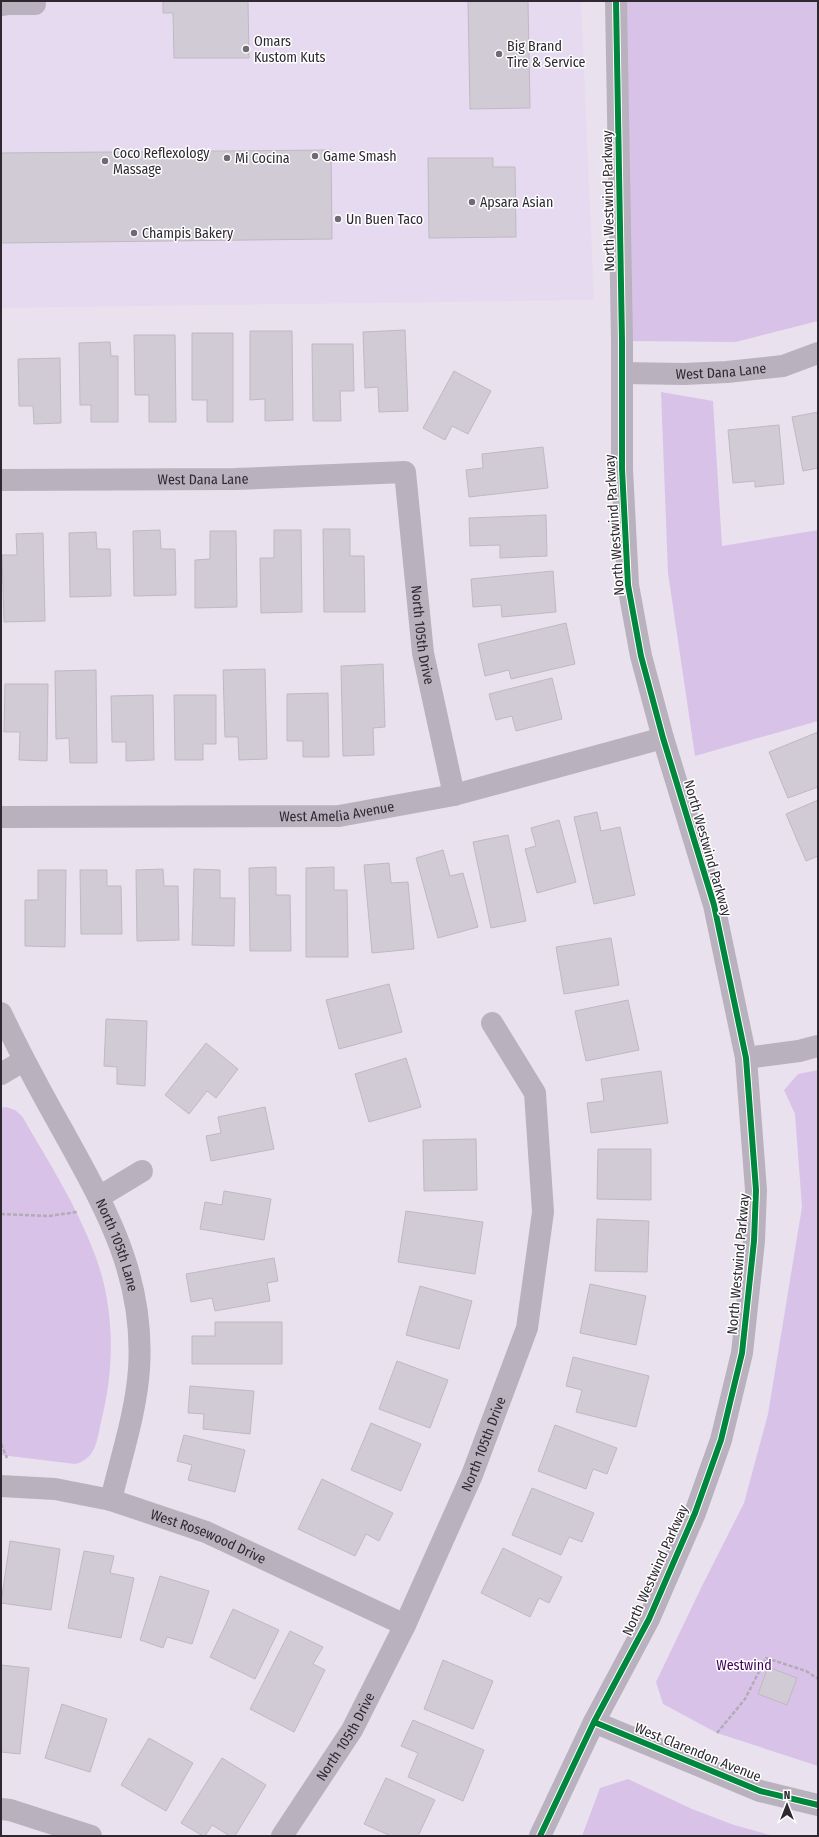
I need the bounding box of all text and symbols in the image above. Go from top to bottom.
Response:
place label: Omars Kustom Kuts [254,33,326,66]
place label: Big Brand Tire & Service [507,38,586,71]
marker: Omars Kustom Kuts [241,44,251,54]
marker: Big Brand Tire & Service [494,49,504,59]
street label: North Westwind Parkway [599,129,618,272]
place label: Coco Reflexology Massage [113,145,210,178]
place label: Game Smash [323,148,397,165]
place label: Mi Cocina [235,150,290,167]
marker: Game Smash [310,151,320,161]
marker: Mi Cocina [222,153,232,163]
marker: Coco Reflexology Massage [100,156,110,166]
place label: Apsara Asian [480,194,553,211]
marker: Apsara Asian [467,197,477,207]
place label: Un Buen Taco [346,211,423,228]
marker: Un Buen Taco [333,214,343,224]
place label: Champis Bakery [142,225,234,242]
marker: Champis Bakery [129,228,139,238]
street label: West Dana Lane [675,360,767,383]
street label: North Westwind Parkway [601,453,628,596]
street label: West Dana Lane [158,470,249,488]
street label: North 105th Drive [407,584,438,686]
street label: North Westwind Parkway [680,778,735,919]
street label: West Amelia Avenue [279,798,396,825]
street label: North Westwind Parkway [724,1192,753,1335]
street label: North 105th Lane [92,1196,141,1293]
street label: North 105th Drive [458,1394,510,1494]
street label: North Westwind Parkway [619,1501,692,1638]
street label: West Rosewood Drive [148,1506,269,1568]
park label: Westwind [716,1657,772,1674]
street label: North 105th Drive [313,1690,379,1784]
street label: West Clarendon Avenue [632,1719,764,1786]
north arrow [767,1785,807,1825]
text: N [784,1789,790,1802]

